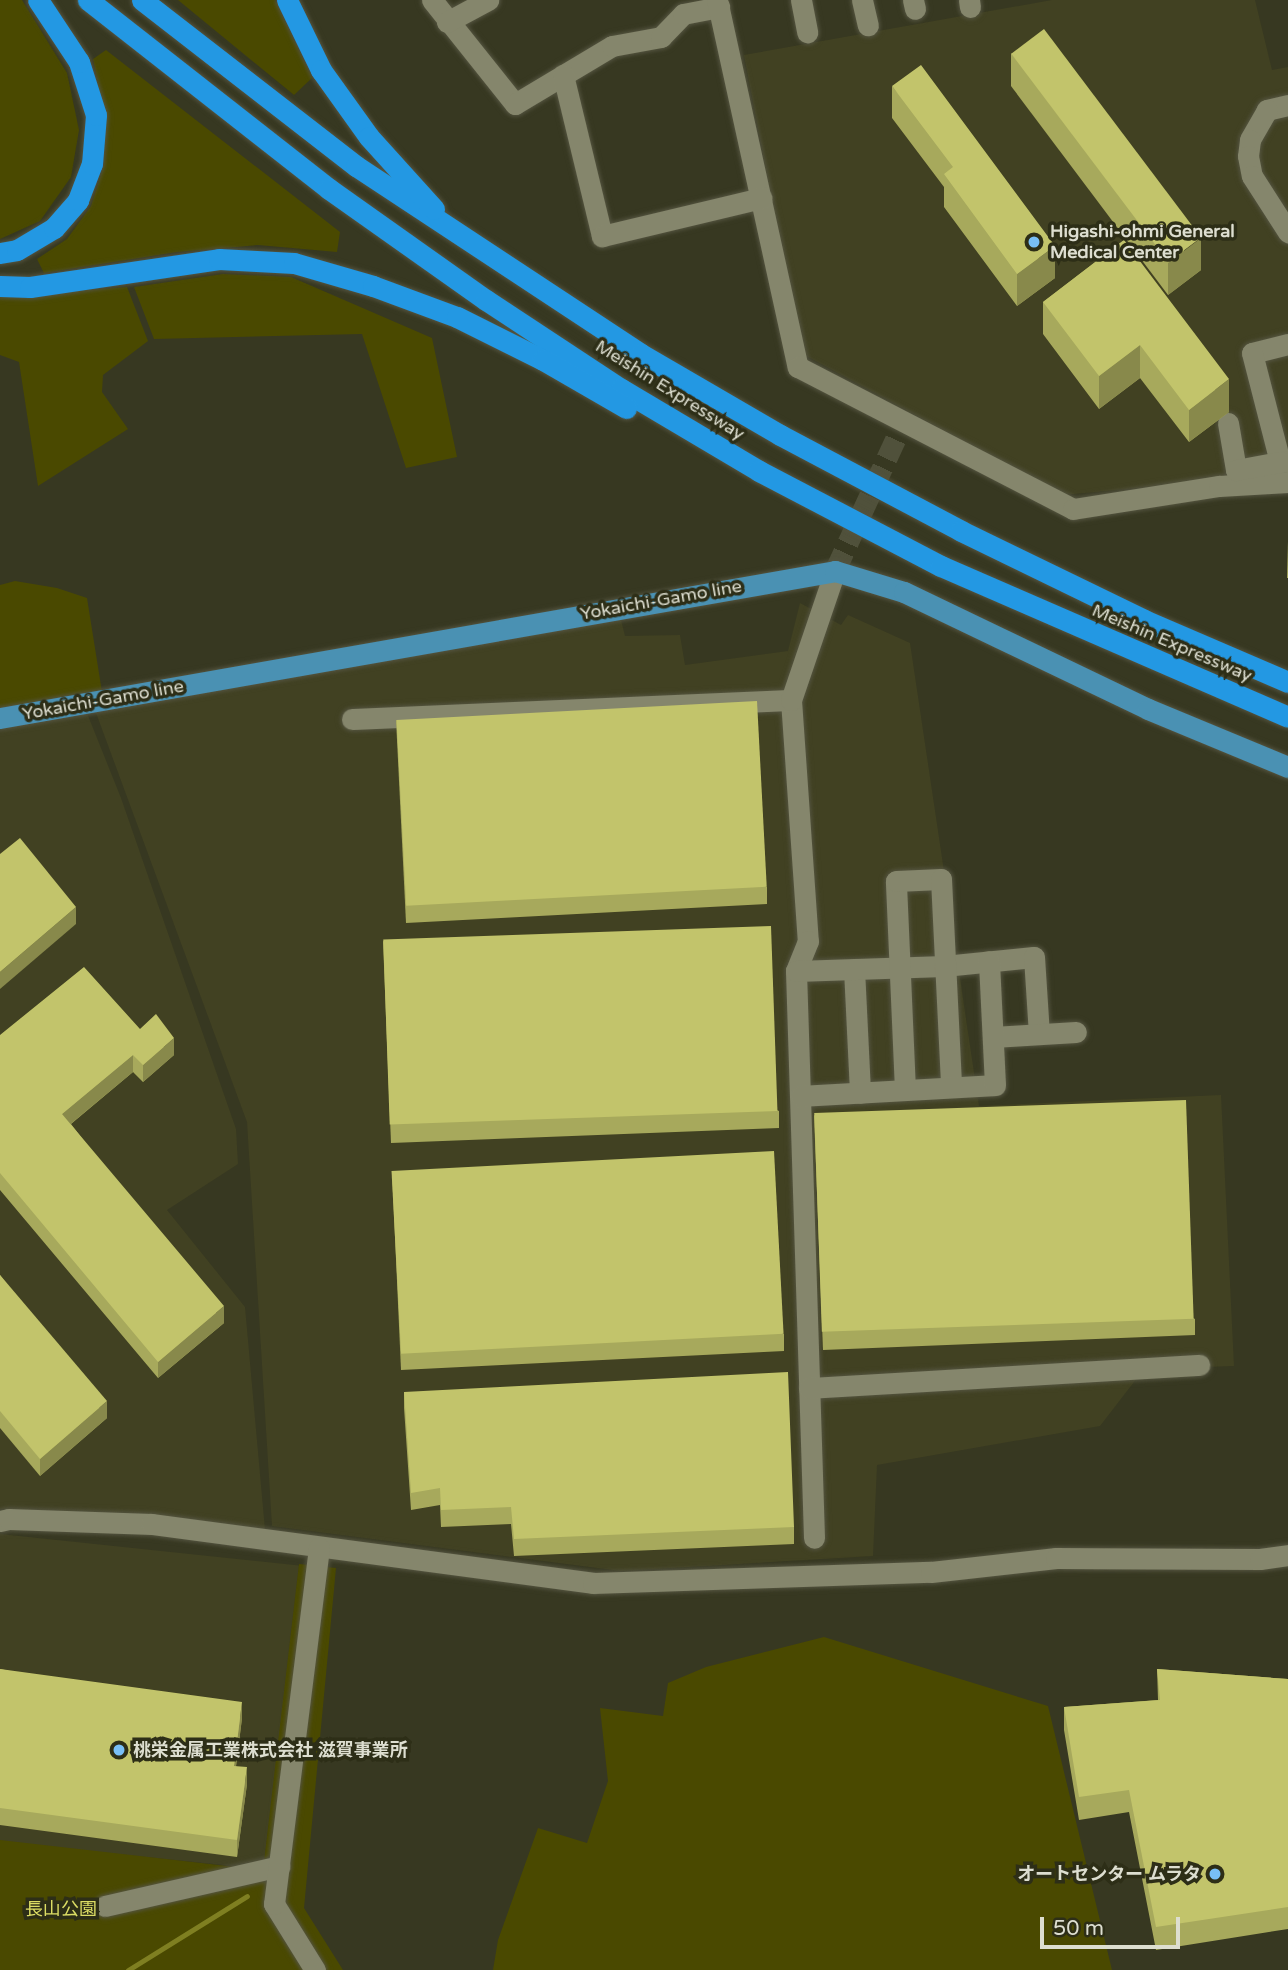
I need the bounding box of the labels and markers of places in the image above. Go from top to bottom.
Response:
place label: Higashi-ohmi General Medical Center [1050,221,1235,264]
marker: Higashi-ohmi General Medical Center [1024,232,1044,252]
place label: 桃栄金属工業株式会社 滋賀事業所 [133,1739,408,1761]
marker: 桃栄金属工業株式会社 滋賀事業所 [111,1742,127,1758]
place label: オートセンター ムラタ [1016,1863,1201,1885]
marker: オートセンター ムラタ [1207,1866,1223,1882]

